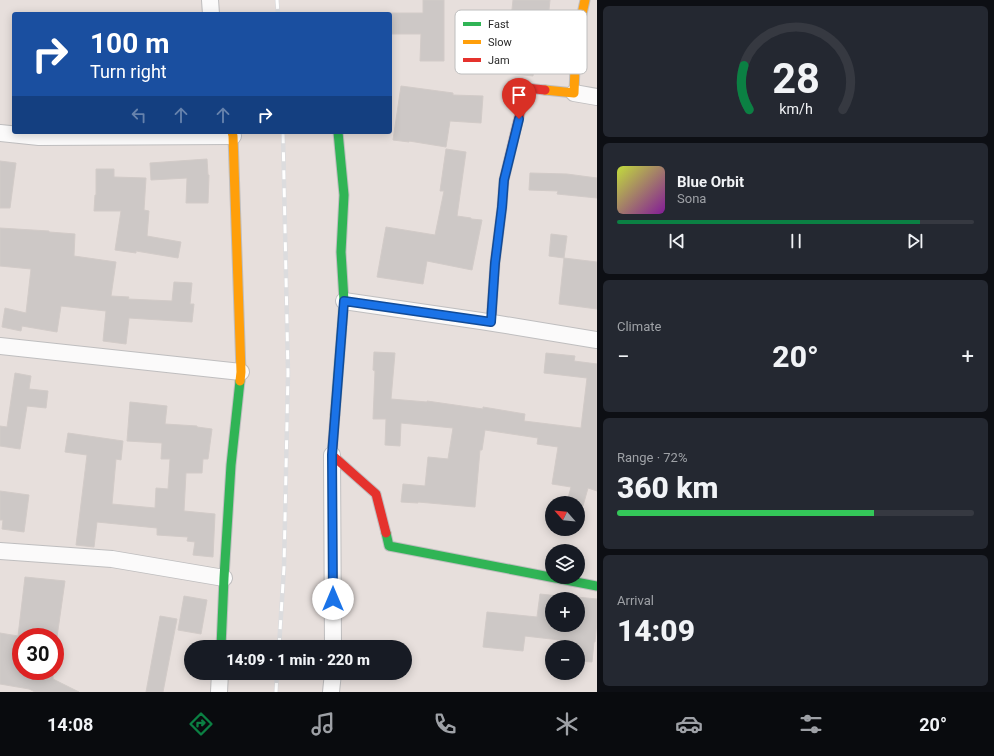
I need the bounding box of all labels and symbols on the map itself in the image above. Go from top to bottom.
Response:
legend [455,10,587,74]
text: Fast [488,18,510,31]
text: Slow [488,36,512,49]
text: Jam [488,54,510,67]
pin [502,78,536,119]
north arrow [545,496,585,536]
position arrow [312,578,354,620]
speed limit sign: 30 [12,628,64,680]

